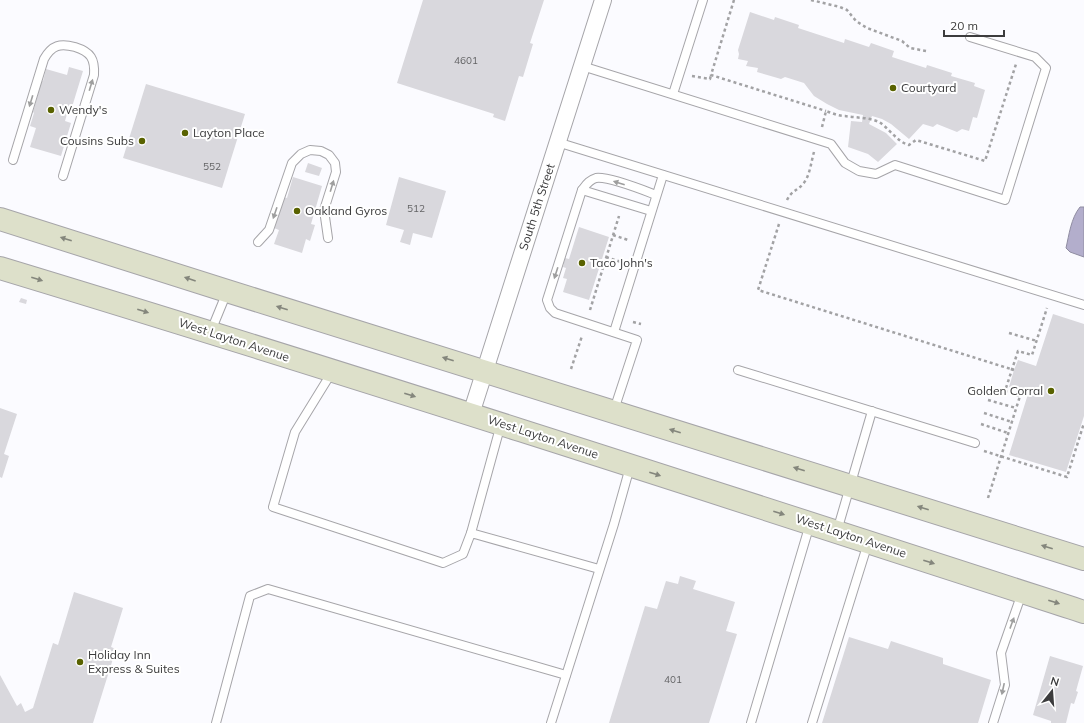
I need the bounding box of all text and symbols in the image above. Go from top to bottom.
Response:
scale bar [944,12,1004,38]
text: 20 m [950,18,978,33]
house number: 4601 [454,54,478,67]
one-way arrow [88,79,94,91]
place label: Courtyard [901,80,956,95]
marker: Courtyard [888,83,898,93]
one-way arrow [28,95,34,107]
place label: Wendy's [59,102,107,117]
marker: Wendy's [46,105,56,115]
place label: Layton Place [193,125,265,140]
marker: Layton Place [180,128,190,138]
place label: Cousins Subs [60,133,134,148]
marker: Cousins Subs [137,136,147,146]
house number: 552 [203,160,221,173]
street label: South 5th Street [515,162,558,252]
one-way arrow [329,180,335,192]
one-way arrow [613,180,625,186]
house number: 512 [407,202,425,215]
place label: Oakland Gyros [305,203,387,218]
marker: Oakland Gyros [292,206,302,216]
one-way arrow [271,208,277,220]
one-way arrow [60,236,72,242]
place label: Taco John's [590,255,653,270]
marker: Taco John's [577,258,587,268]
one-way arrow [552,267,558,279]
one-way arrow [184,275,196,281]
one-way arrow [32,276,44,282]
one-way arrow [275,305,287,311]
one-way arrow [138,308,150,314]
street label: West Layton Avenue [177,315,291,365]
one-way arrow [442,356,454,362]
place label: Golden Corral [967,383,1043,398]
marker: Golden Corral [1046,386,1056,396]
one-way arrow [405,392,417,398]
street label: West Layton Avenue [486,412,600,462]
one-way arrow [668,428,680,434]
one-way arrow [792,466,804,472]
one-way arrow [649,471,661,477]
one-way arrow [916,505,928,511]
one-way arrow [773,510,785,516]
street label: West Layton Avenue [794,511,908,561]
one-way arrow [1040,544,1052,550]
one-way arrow [923,559,935,565]
one-way arrow [1048,599,1060,605]
one-way arrow [1010,616,1016,628]
place label: Holiday Inn Express & Suites [88,647,180,676]
marker: Holiday Inn Express & Suites [75,657,85,667]
north arrow [1032,671,1072,711]
house number: 401 [664,673,682,686]
text: N [1049,674,1061,689]
one-way arrow [999,682,1005,695]

